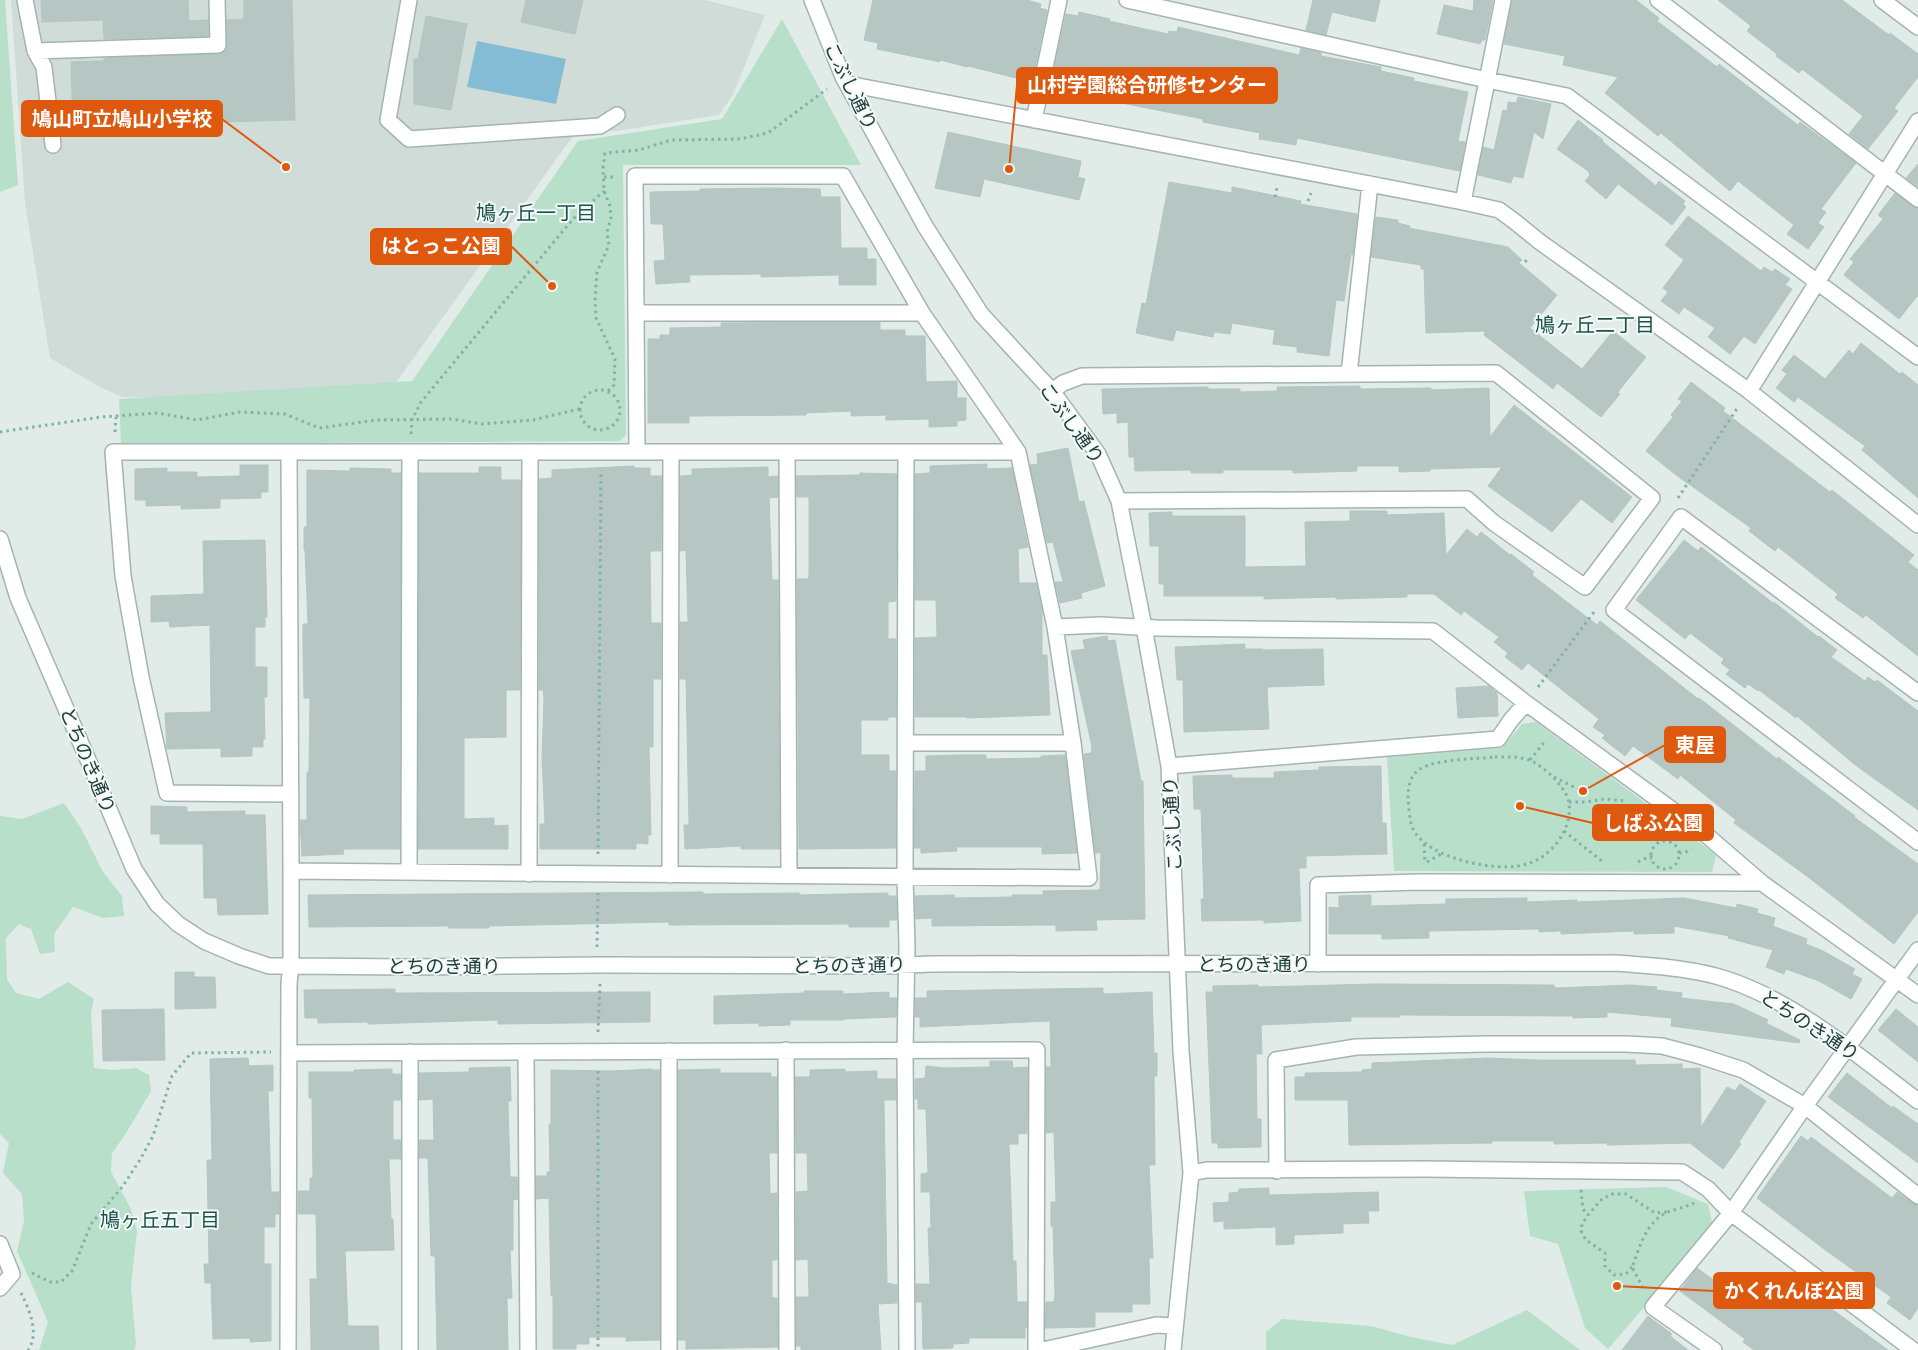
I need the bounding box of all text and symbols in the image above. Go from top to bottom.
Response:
street label: こぶし通り [818,38,884,135]
callout: 山村学園総合研修センター [1017,68,1277,103]
text: 山村学園総合研修センター [1027,71,1267,100]
callout: 鳩山町立鳩山小学校 [22,101,222,136]
text: 鳩山町立鳩山小学校 [32,105,212,134]
district label: 鳩ヶ丘一丁目 [476,199,596,228]
callout: はとっこ公園 [371,229,511,264]
text: はとっこ公園 [381,232,501,261]
district label: 鳩ヶ丘二丁目 [1535,311,1655,340]
street label: こぶし通り [1033,377,1110,470]
street label: とちのき通り [53,703,122,818]
callout: 東屋 [1665,727,1725,762]
text: 東屋 [1675,731,1715,760]
street label: こぶし通り [1157,776,1188,872]
callout: しばふ公園 [1593,805,1713,840]
text: しばふ公園 [1603,809,1703,838]
street label: とちのき通り [792,951,906,980]
street label: とちのき通り [1197,951,1311,978]
street label: とちのき通り [387,953,501,980]
street label: とちのき通り [1755,983,1865,1068]
district label: 鳩ヶ丘五丁目 [100,1206,220,1235]
callout: かくれんぼ公園 [1714,1273,1874,1308]
text: かくれんぼ公園 [1724,1277,1864,1306]

